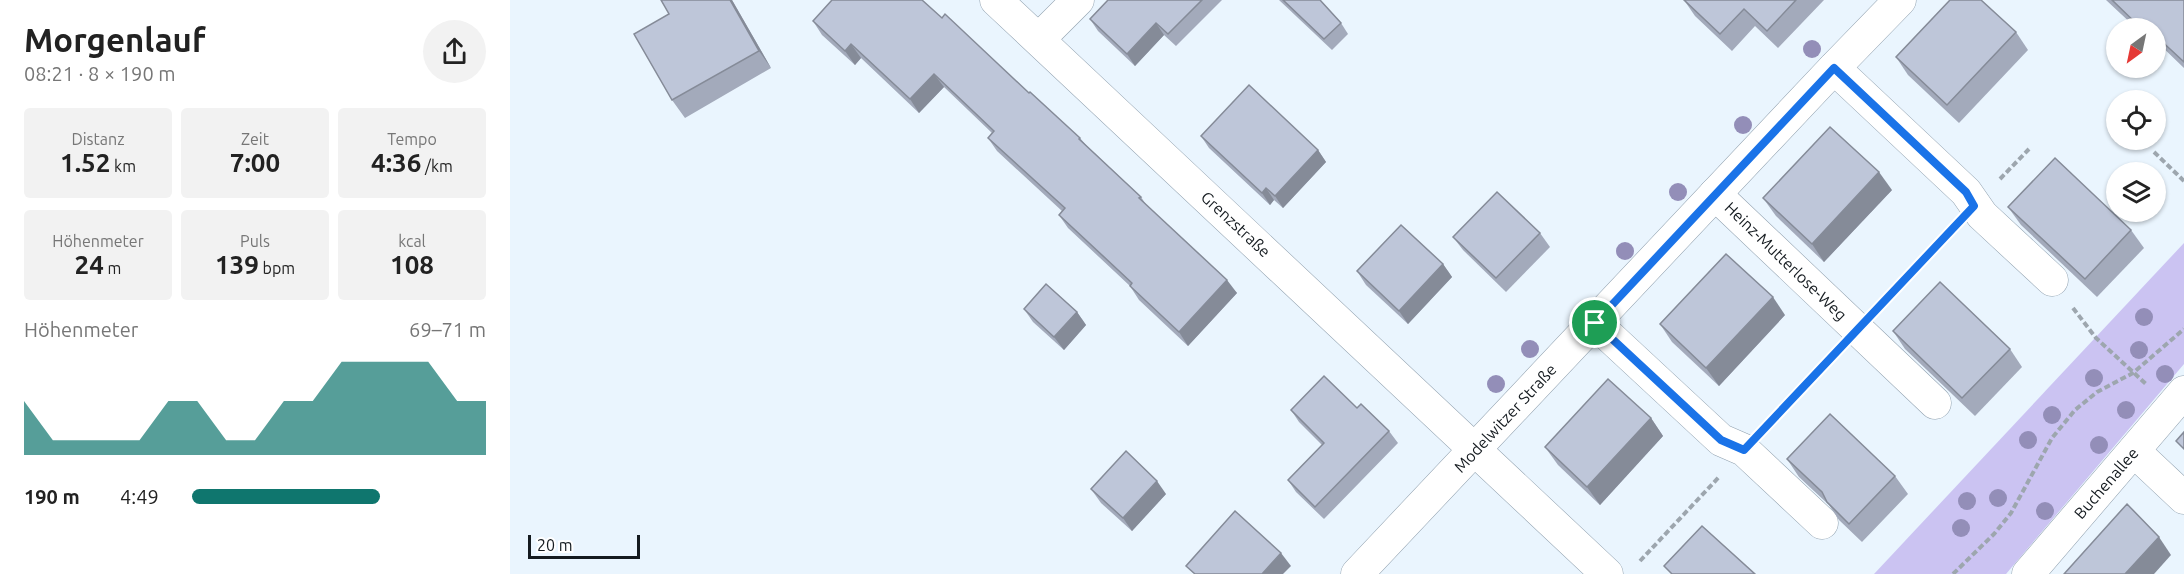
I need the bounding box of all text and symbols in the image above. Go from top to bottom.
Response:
north arrow [2106,18,2166,78]
map controls [2106,18,2166,222]
button: share [423,20,486,83]
text: Morgenlauf [24,21,206,58]
text: 08:21 · 8 × 190 m [24,62,176,85]
button: locate [2106,90,2166,150]
text: Distanz [71,130,125,148]
text: Zeit [241,130,269,148]
text: Tempo [387,130,437,148]
text: 1.52 [60,148,110,177]
text: 7:00 [230,148,280,177]
text: 4:36 [371,148,421,177]
text: km [110,157,136,175]
text: /km [421,157,453,175]
button: layers [2106,162,2166,222]
street label: Grenzstraße [1198,187,1274,261]
street label: Heinz-Mutterlose-Weg [1721,198,1851,324]
text: Höhenmeter [52,232,144,250]
text: Puls [240,232,270,250]
text: kcal [398,232,426,250]
text: 24 [75,250,104,279]
text: 139 [215,250,259,279]
text: 108 [390,250,434,279]
text: m [104,259,121,277]
text: bpm [259,259,295,277]
pin [1569,297,1620,348]
icon: arrive [1578,306,1611,339]
text: Höhenmeter [24,318,138,341]
text: 69–71 m [409,318,486,341]
street label: Modelwitzer Straße [1450,360,1560,476]
street label: Buchenallee [2070,444,2142,522]
text: 190 m [24,485,80,508]
text: 4:49 [120,485,159,508]
scale bar [528,532,640,560]
text: 20 m [537,536,573,554]

